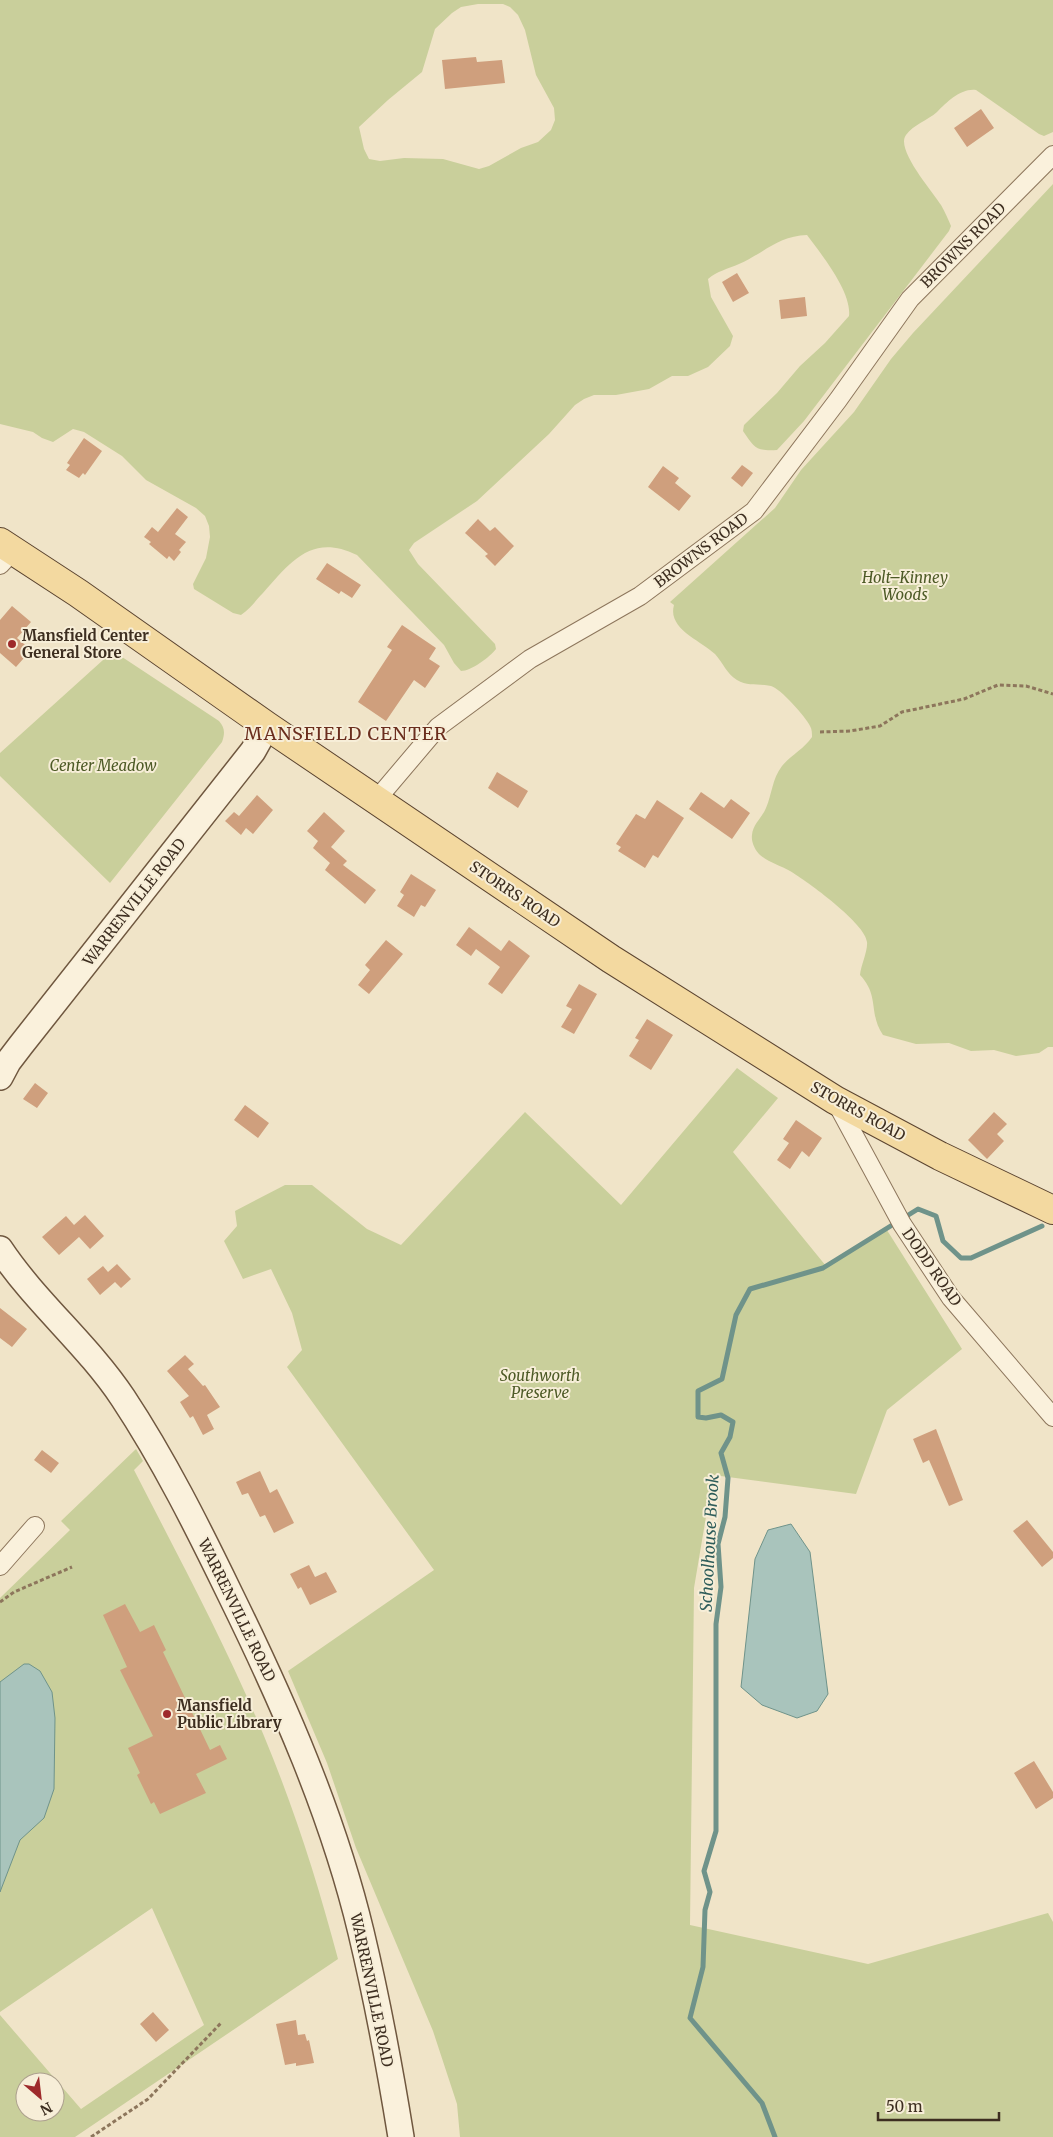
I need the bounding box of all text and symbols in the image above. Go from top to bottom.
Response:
street label: BROWNS ROAD [916,198,1010,292]
street label: BROWNS ROAD [650,509,752,591]
park label: Holt–Kinney Woods [861,568,948,604]
place label: Mansfield Center General Store [22,626,149,662]
marker: Mansfield Center General Store [6,638,18,650]
district label: MANSFIELD CENTER [244,722,448,745]
park label: Center Meadow [50,756,157,775]
street label: WARRENVILLE ROAD [78,834,190,970]
street label: STORRS ROAD [466,857,564,931]
street label: STORRS ROAD [807,1077,909,1145]
street label: DODD ROAD [898,1224,966,1310]
park label: Southworth Preserve [500,1366,580,1402]
water label: Schoolhouse Brook [695,1474,723,1612]
street label: WARRENVILLE ROAD [194,1535,280,1685]
place label: Mansfield Public Library [177,1696,282,1732]
marker: Mansfield Public Library [161,1708,173,1720]
street label: WARRENVILLE ROAD [346,1910,398,2069]
north arrow [15,2072,65,2122]
scale bar [878,2090,999,2122]
text: 50 m [886,2097,923,2116]
text: N [37,2098,55,2119]

